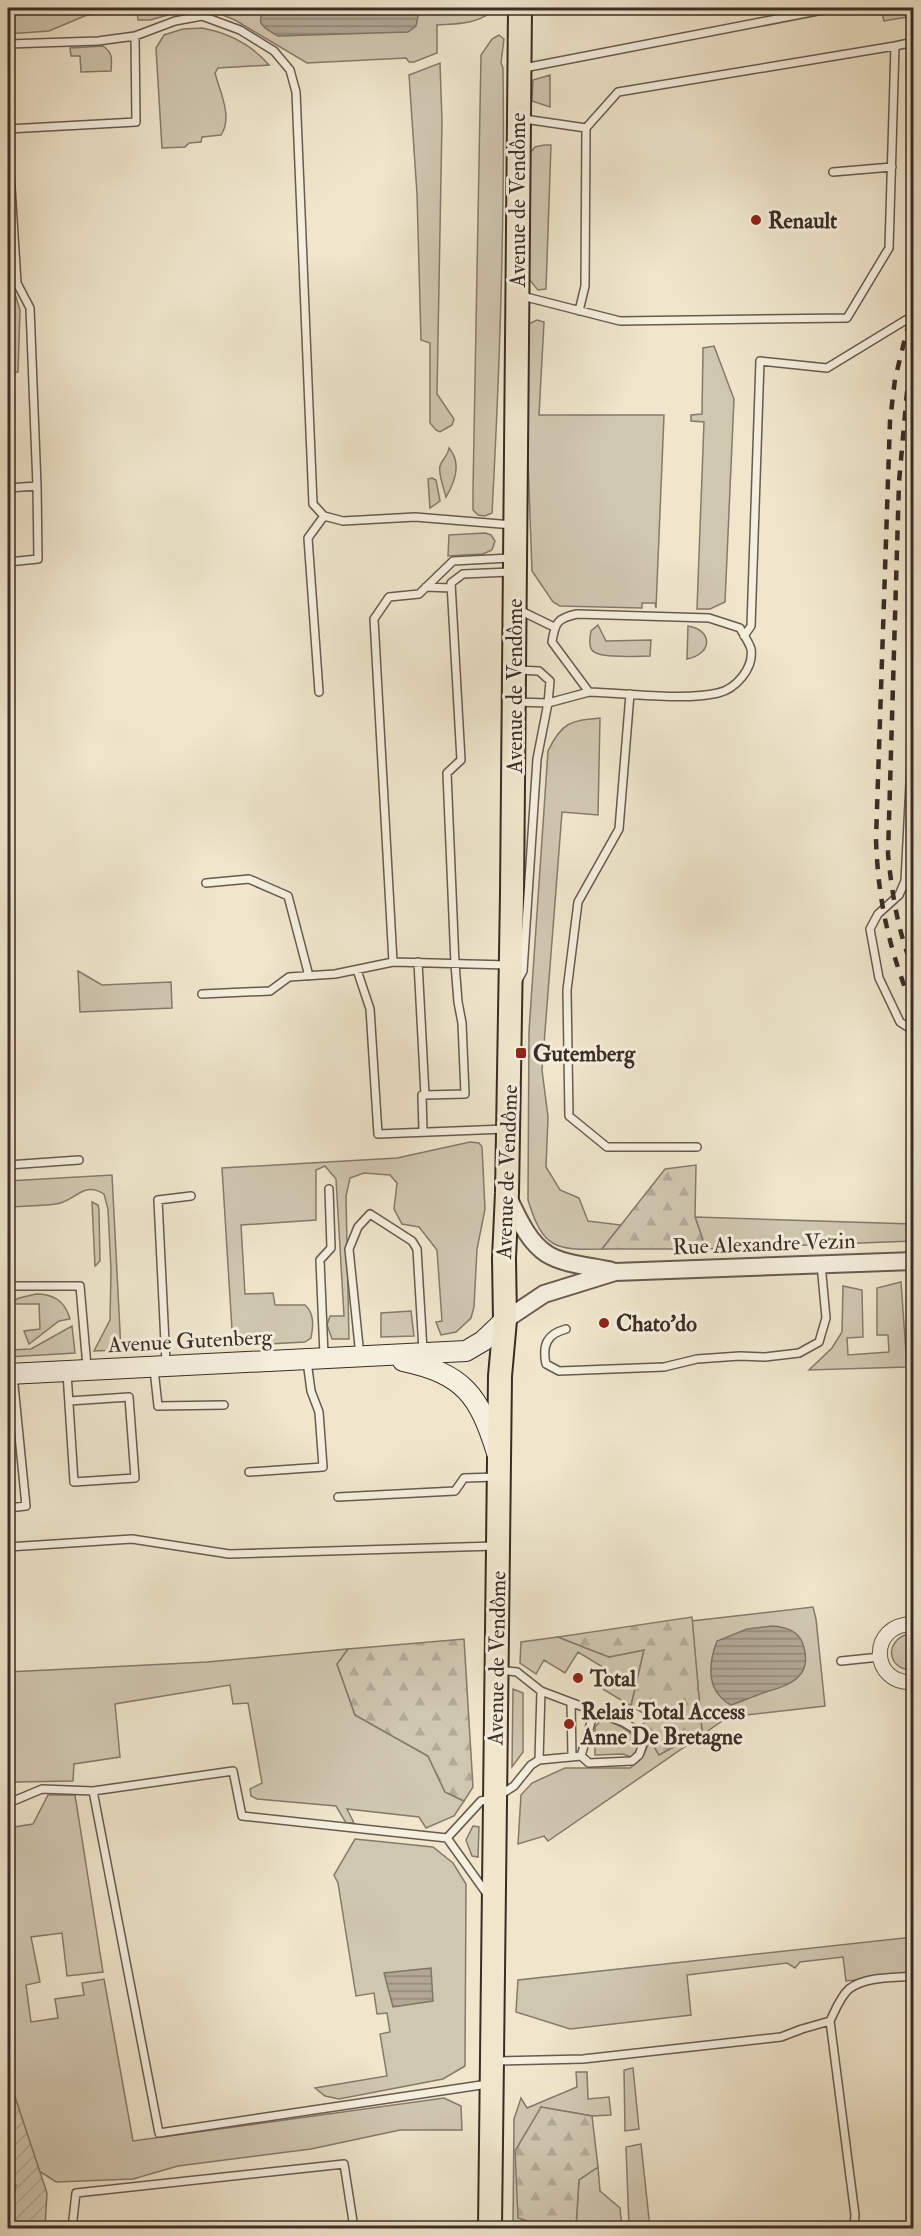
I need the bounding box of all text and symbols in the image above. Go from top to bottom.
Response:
street label: Avenue de Vendôme [504,113,532,288]
place label: Renault [768,207,838,235]
marker: Renault [749,213,763,227]
street label: Avenue de Vendôme [501,599,529,774]
place label: Gutemberg [533,1040,636,1069]
marker: Gutemberg [514,1046,528,1060]
street label: Avenue de Vendôme [490,1084,524,1261]
street label: Rue Alexandre Vezin [672,1227,856,1261]
place label: Chato'do [616,1310,697,1338]
marker: Chato'do [597,1316,611,1330]
street label: Avenue Gutenberg [106,1323,274,1359]
street label: Avenue de Vendôme [481,1570,513,1747]
place label: Total [589,1665,636,1693]
marker: Total [571,1671,585,1685]
place label: Relais Total Access Anne De Bretagne [580,1698,745,1752]
marker: Relais Total Access Anne De Bretagne [562,1717,576,1731]

